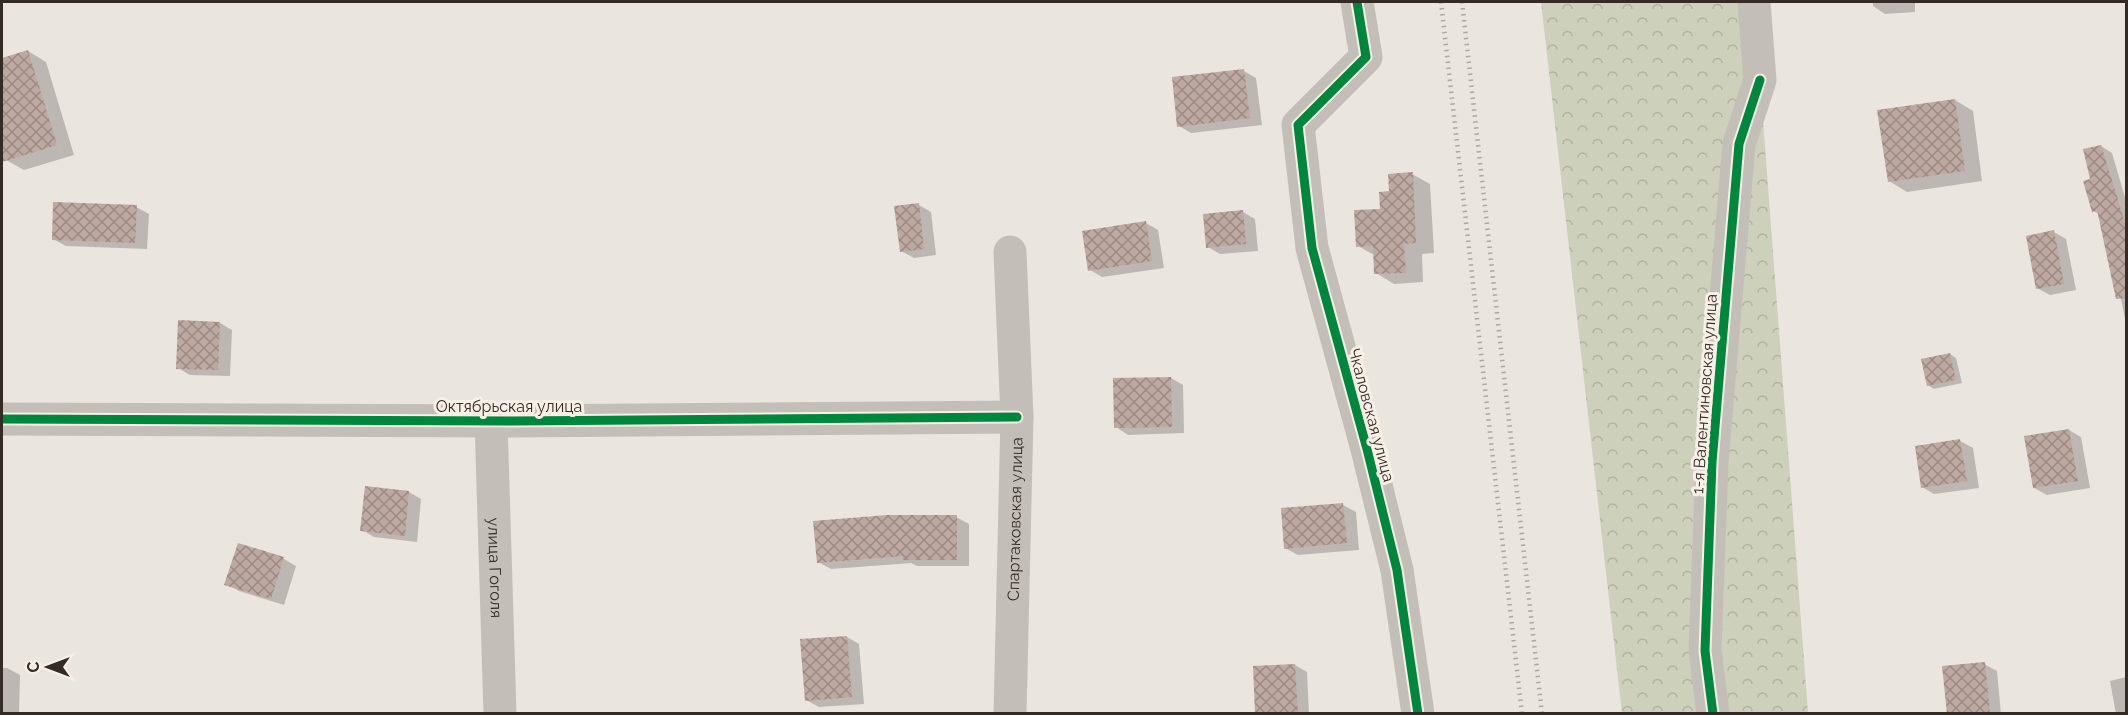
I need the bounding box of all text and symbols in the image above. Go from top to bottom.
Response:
street label: 1-я Валентиновская улица [1688,293,1721,495]
street label: Чкаловская улица [1345,346,1398,484]
street label: Октябрьская улица [436,397,582,416]
street label: Спартаковская улица [1004,437,1027,601]
street label: улица Гоголя [484,517,506,619]
north arrow [18,637,78,697]
text: С [24,661,43,672]

